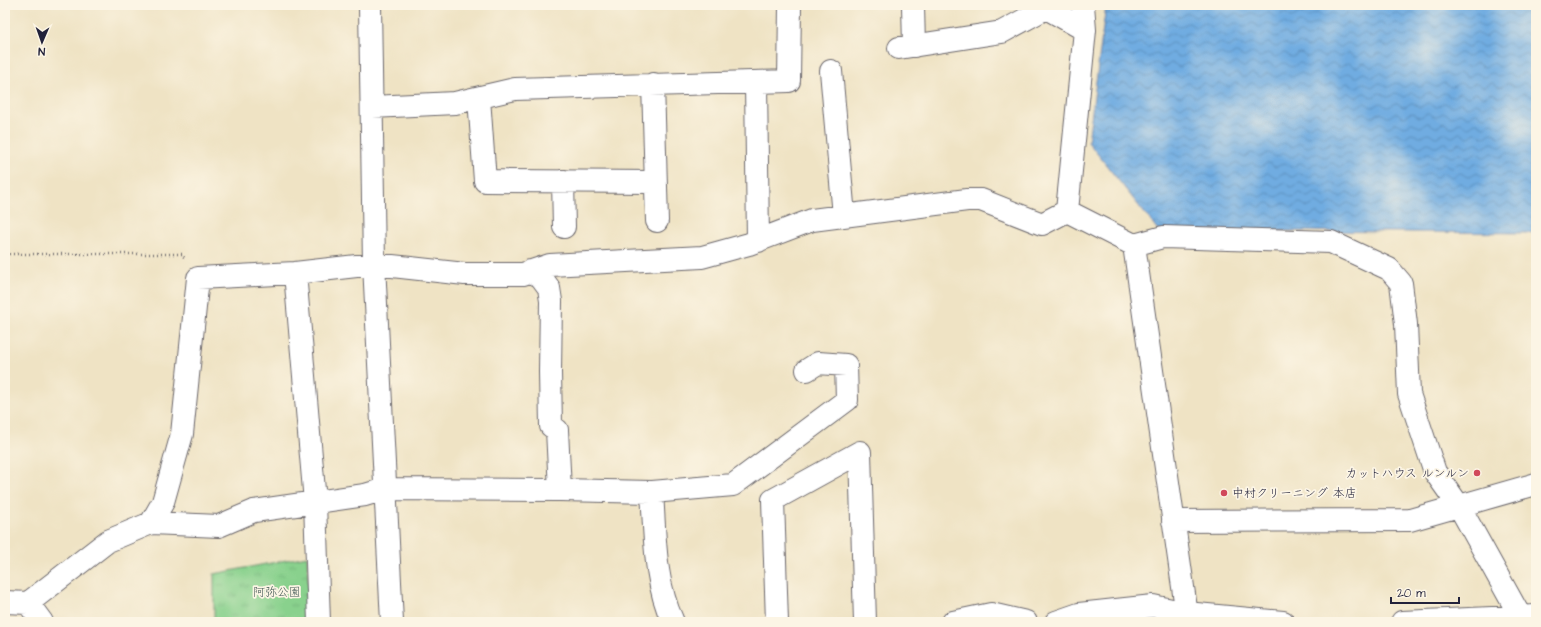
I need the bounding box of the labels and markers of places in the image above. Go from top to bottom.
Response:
place label: カットハウス ルンルン [1345,465,1469,482]
marker: カットハウス ルンルン [1472,468,1482,478]
place label: 中村クリーニング 本店 [1232,485,1357,502]
marker: 中村クリーニング 本店 [1219,488,1229,498]

